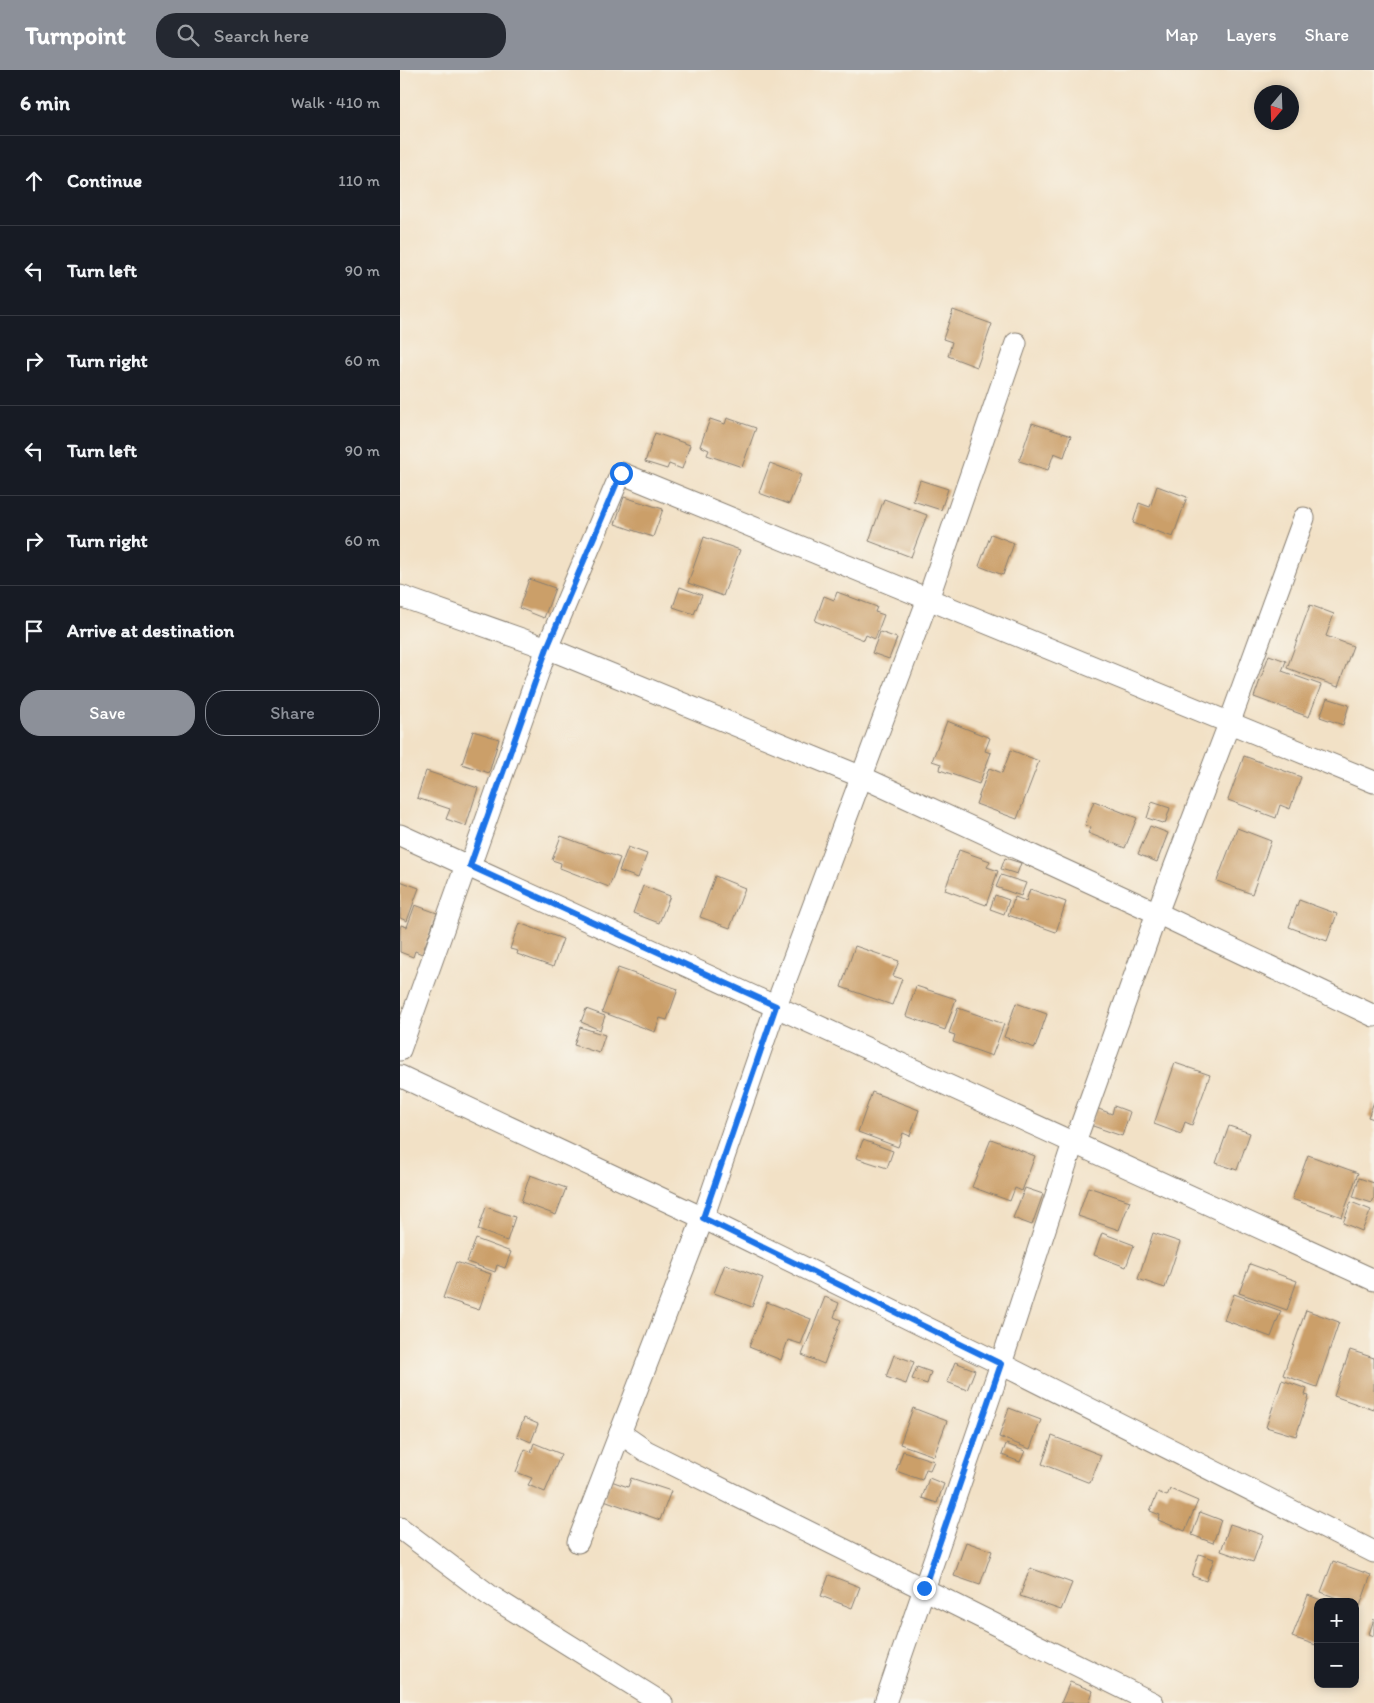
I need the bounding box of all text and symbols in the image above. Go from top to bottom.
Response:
search box [156,13,506,58]
text: Turnpoint [25,21,126,50]
icon: search [174,21,202,49]
text: Search here [214,24,309,47]
text: Map [1165,24,1198,46]
text: Layers [1226,24,1276,46]
text: Share [1304,24,1349,46]
north arrow [1254,85,1299,130]
text: 6 min [20,90,70,115]
text: Walk · 410 m [291,93,380,112]
icon: ahead [20,167,48,195]
text: Continue [67,169,142,192]
text: 110 m [338,171,380,190]
icon: left [20,257,48,285]
text: Turn left [67,259,137,282]
text: 90 m [345,261,380,280]
icon: right [20,347,48,375]
text: Turn right [67,349,148,372]
text: 60 m [345,351,380,370]
icon: left [20,437,48,465]
text: Turn left [67,439,137,462]
text: 90 m [345,441,380,460]
route start [610,462,633,485]
icon: right [20,527,48,555]
text: Turn right [67,529,148,552]
text: 60 m [345,531,380,550]
icon: arrive [20,617,48,645]
text: Arrive at destination [67,619,234,642]
button: Save [20,690,195,736]
button: Share [205,690,380,736]
route end [913,1577,936,1600]
map controls [1314,1598,1359,1688]
button: + [1314,1598,1359,1643]
button: − [1314,1643,1359,1688]

